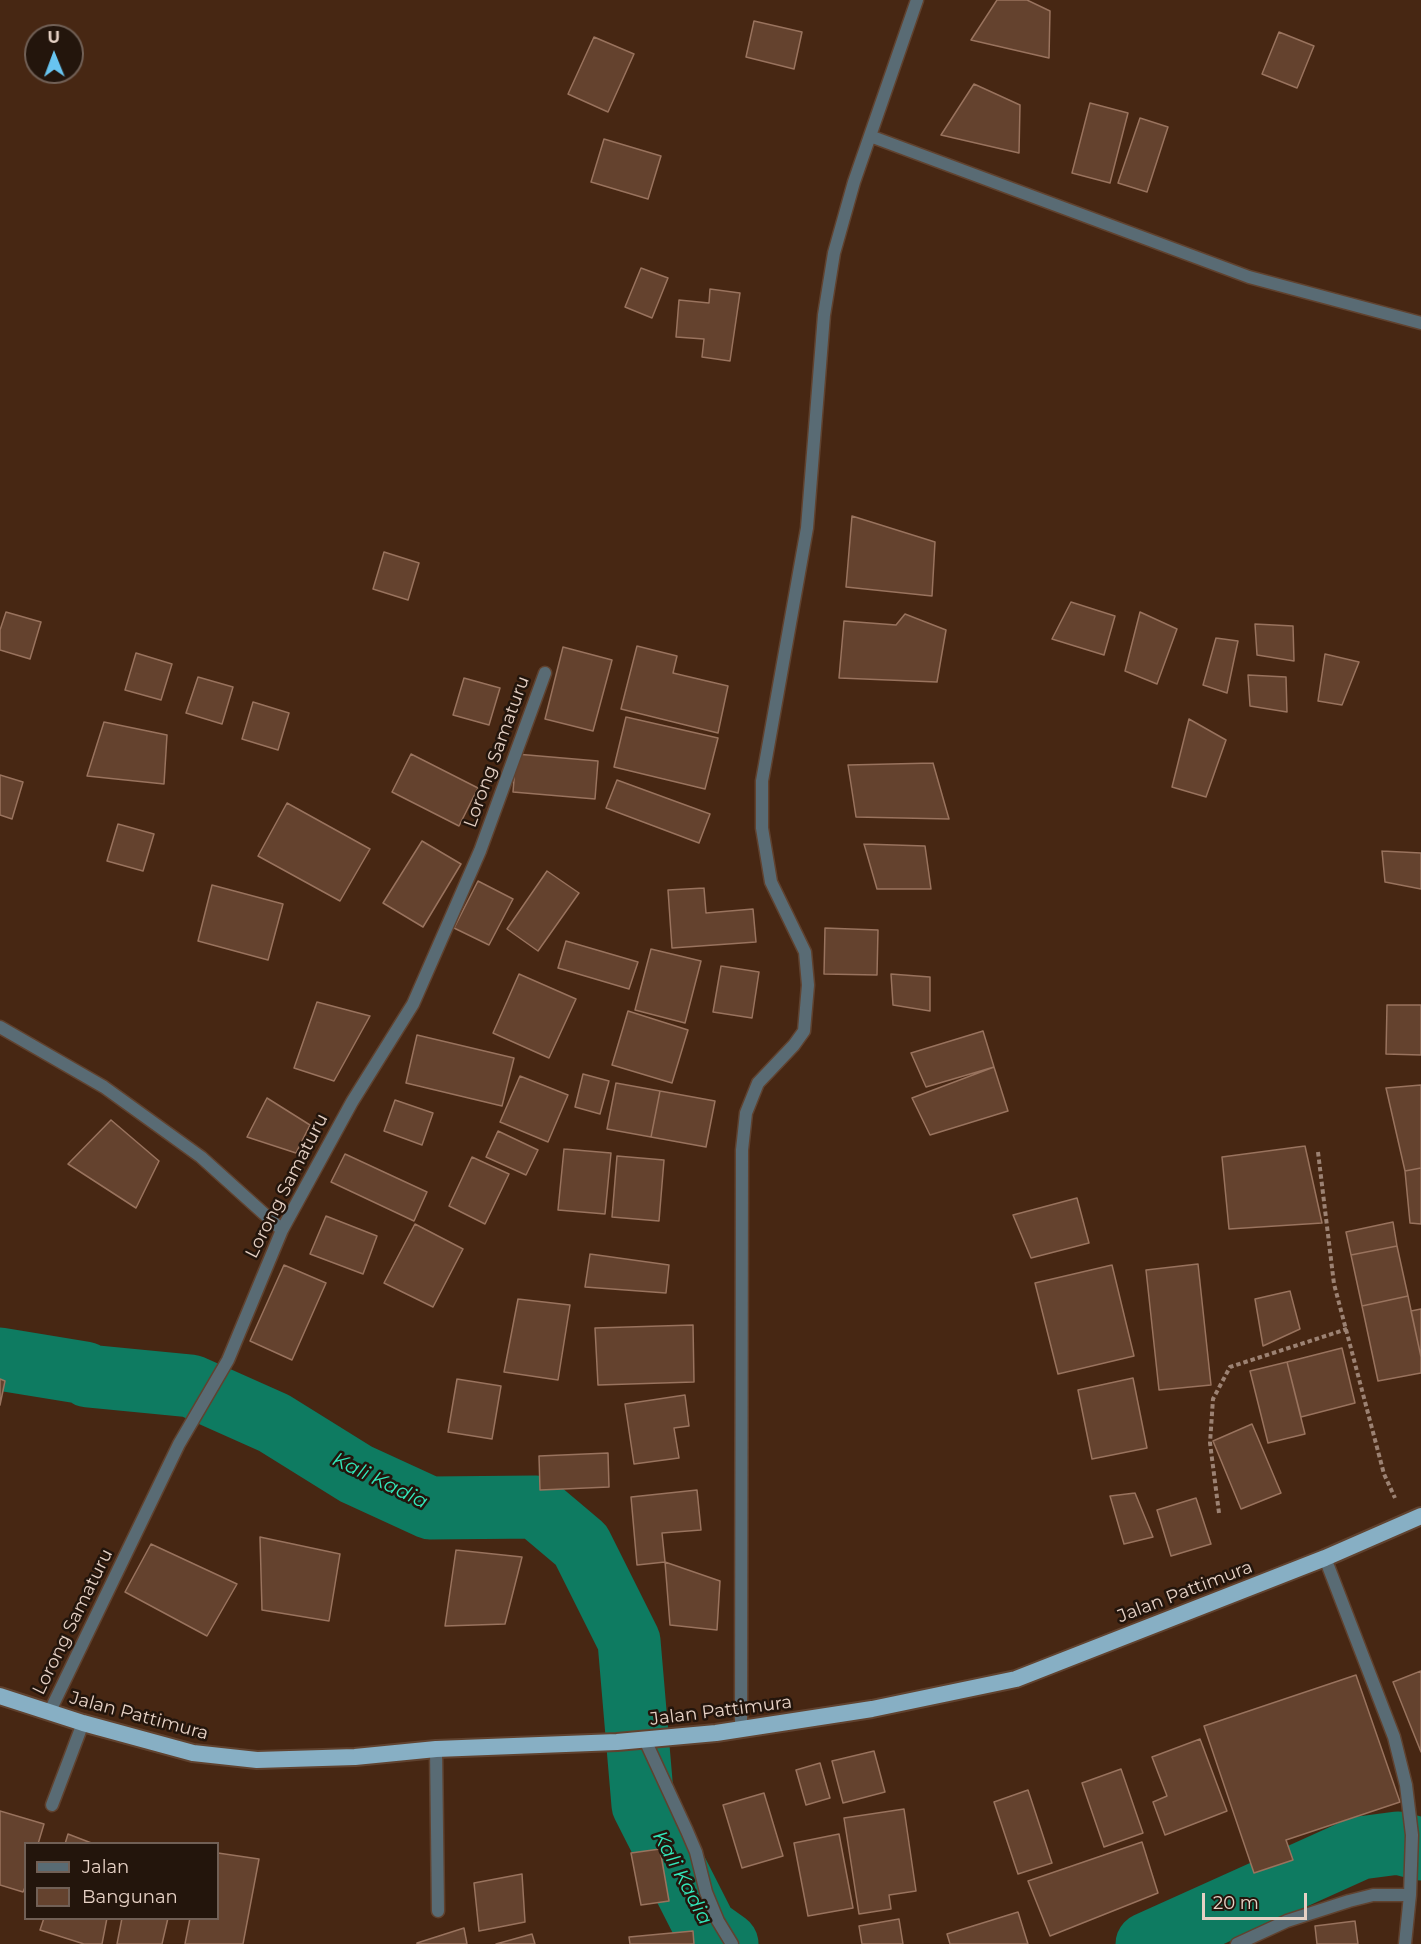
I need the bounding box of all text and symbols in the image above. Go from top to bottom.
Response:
north arrow [24,24,84,84]
text: U [47,28,60,47]
street label: Lorong Samaturu [460,673,534,831]
street label: Lorong Samaturu [241,1110,333,1262]
water label: Kali Kadia [328,1448,432,1514]
street label: Lorong Samaturu [28,1546,118,1698]
street label: Jalan Pattimura [1114,1556,1256,1628]
street label: Jalan Pattimura [67,1687,211,1745]
street label: Jalan Pattimura [649,1692,793,1730]
water label: Kali Kadia [647,1827,717,1929]
legend [24,1842,219,1920]
text: Jalan [82,1856,129,1878]
scale bar [1205,1881,1310,1919]
text: Bangunan [82,1886,178,1908]
text: 20 m [1213,1892,1259,1914]

